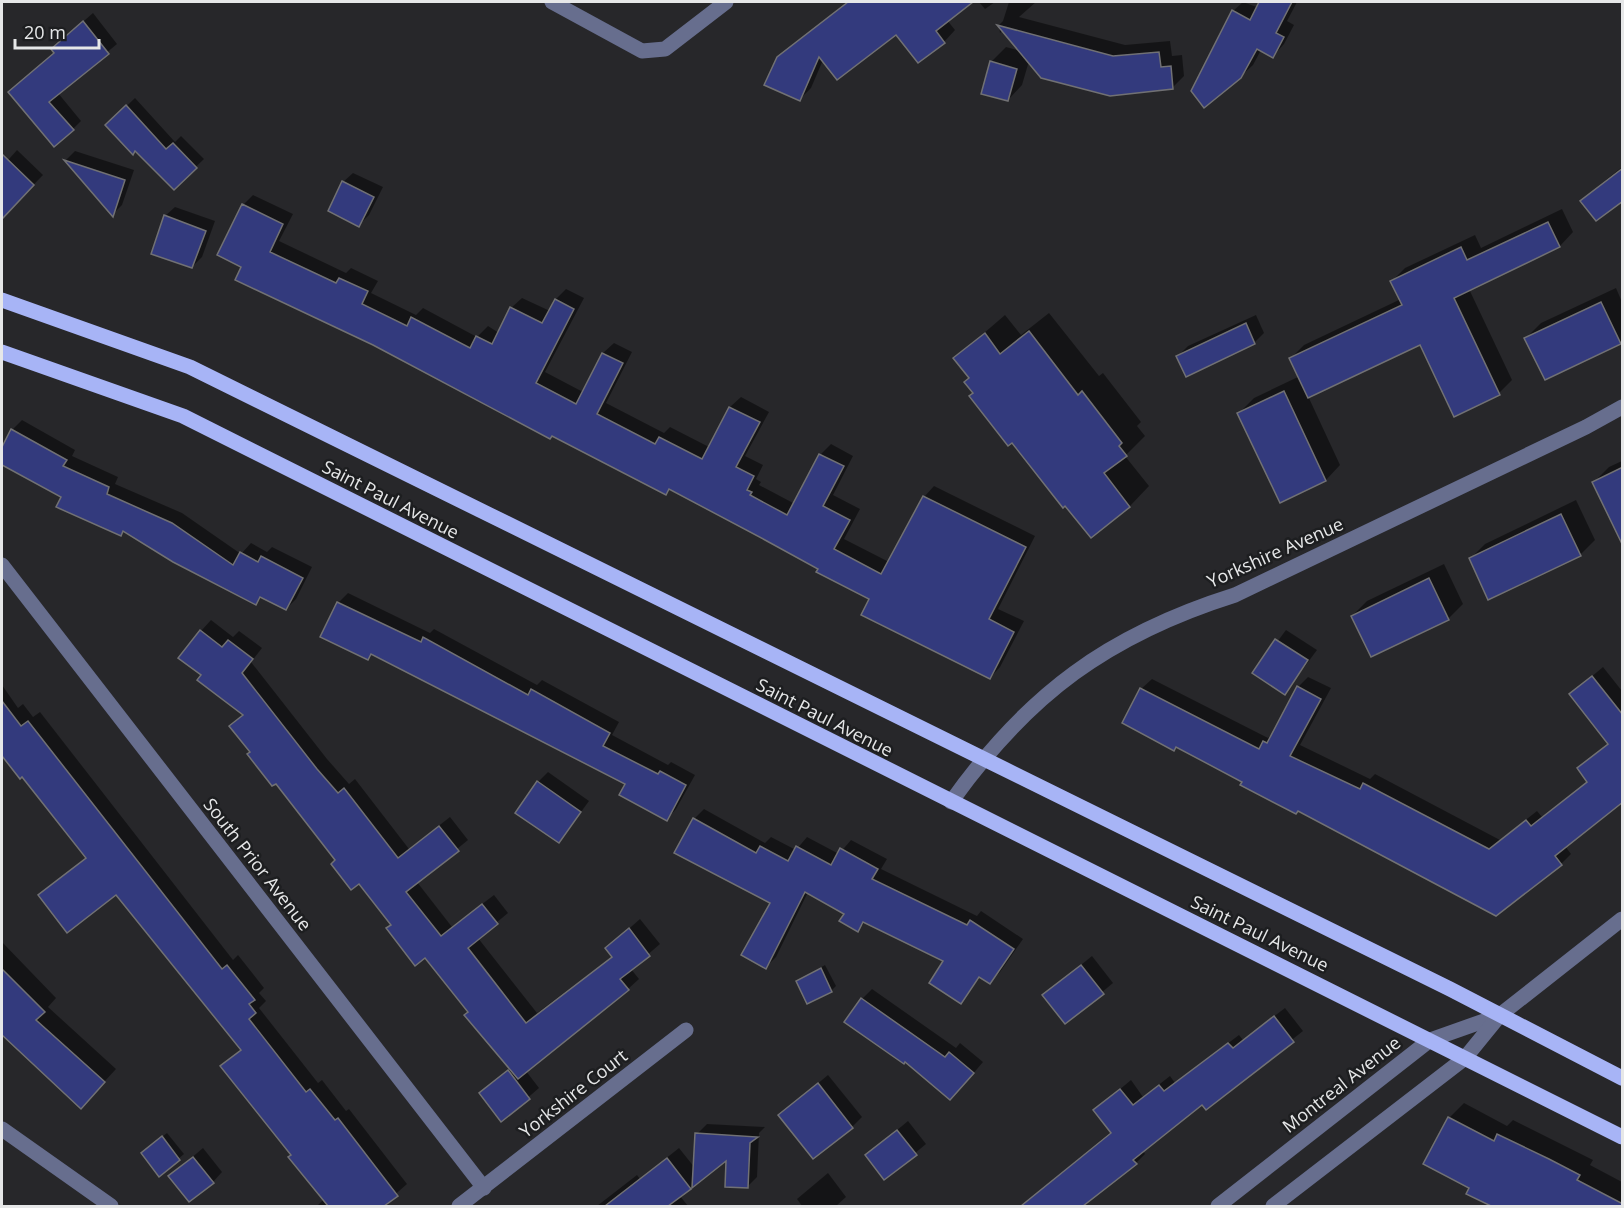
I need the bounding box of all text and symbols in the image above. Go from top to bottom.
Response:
scale bar [15,12,99,50]
text: 20 m [24,20,66,44]
street label: Saint Paul Avenue [319,454,463,544]
street label: Yorkshire Avenue [1203,511,1347,593]
street label: Saint Paul Avenue [753,672,897,762]
street label: South Prior Avenue [199,793,317,935]
street label: Saint Paul Avenue [1187,889,1333,977]
street label: Montreal Avenue [1277,1030,1405,1138]
street label: Yorkshire Court [514,1043,632,1143]

